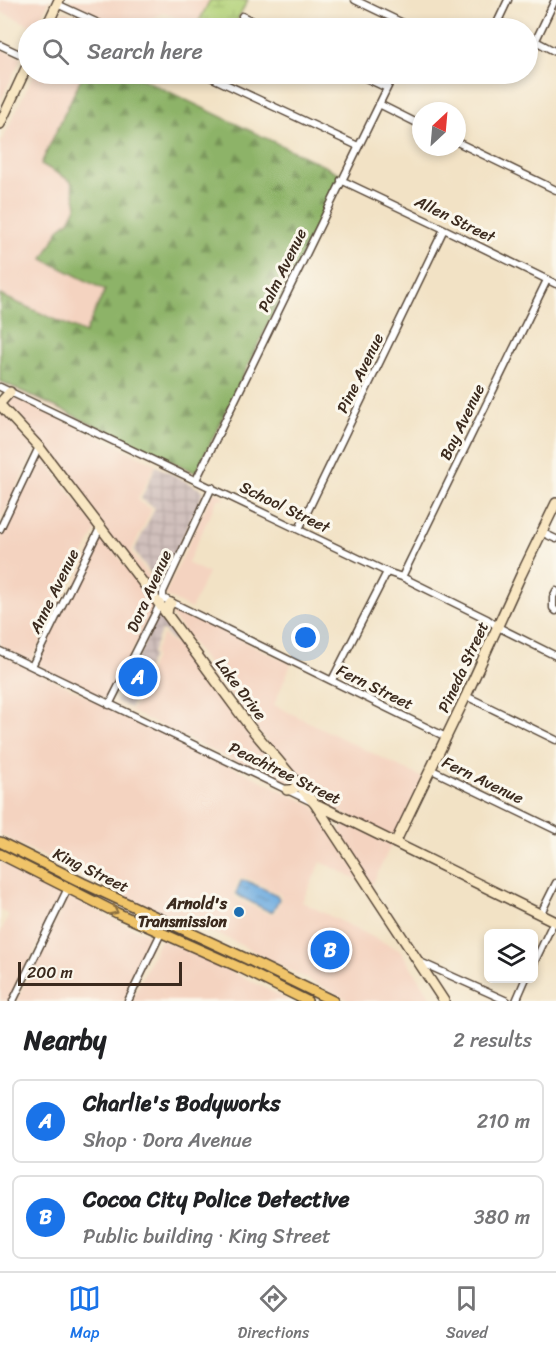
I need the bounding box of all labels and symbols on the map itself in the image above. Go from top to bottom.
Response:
north arrow [412,102,466,156]
street label: Allen Street [409,187,501,251]
street label: Palm Avenue [249,223,315,317]
street label: Pine Avenue [328,328,392,418]
street label: Bay Avenue [431,379,493,465]
street label: School Street [235,473,336,542]
street label: Anne Avenue [20,543,87,639]
street label: Dora Avenue [118,545,180,637]
street label: Pineda Street [429,616,497,718]
your location [291,623,320,652]
street label: Lake Drive [208,651,274,727]
pin: A [118,654,158,700]
street label: Fern Street [331,656,419,718]
street label: Peachtree Street [224,733,346,813]
street label: Fern Avenue [437,748,529,812]
street label: King Street [48,839,134,901]
place label: Arnold's Transmission [138,889,228,936]
one-way arrow [108,904,119,916]
marker: Arnold's Transmission [232,905,246,919]
pin: B [310,928,350,972]
scale bar [18,959,182,986]

